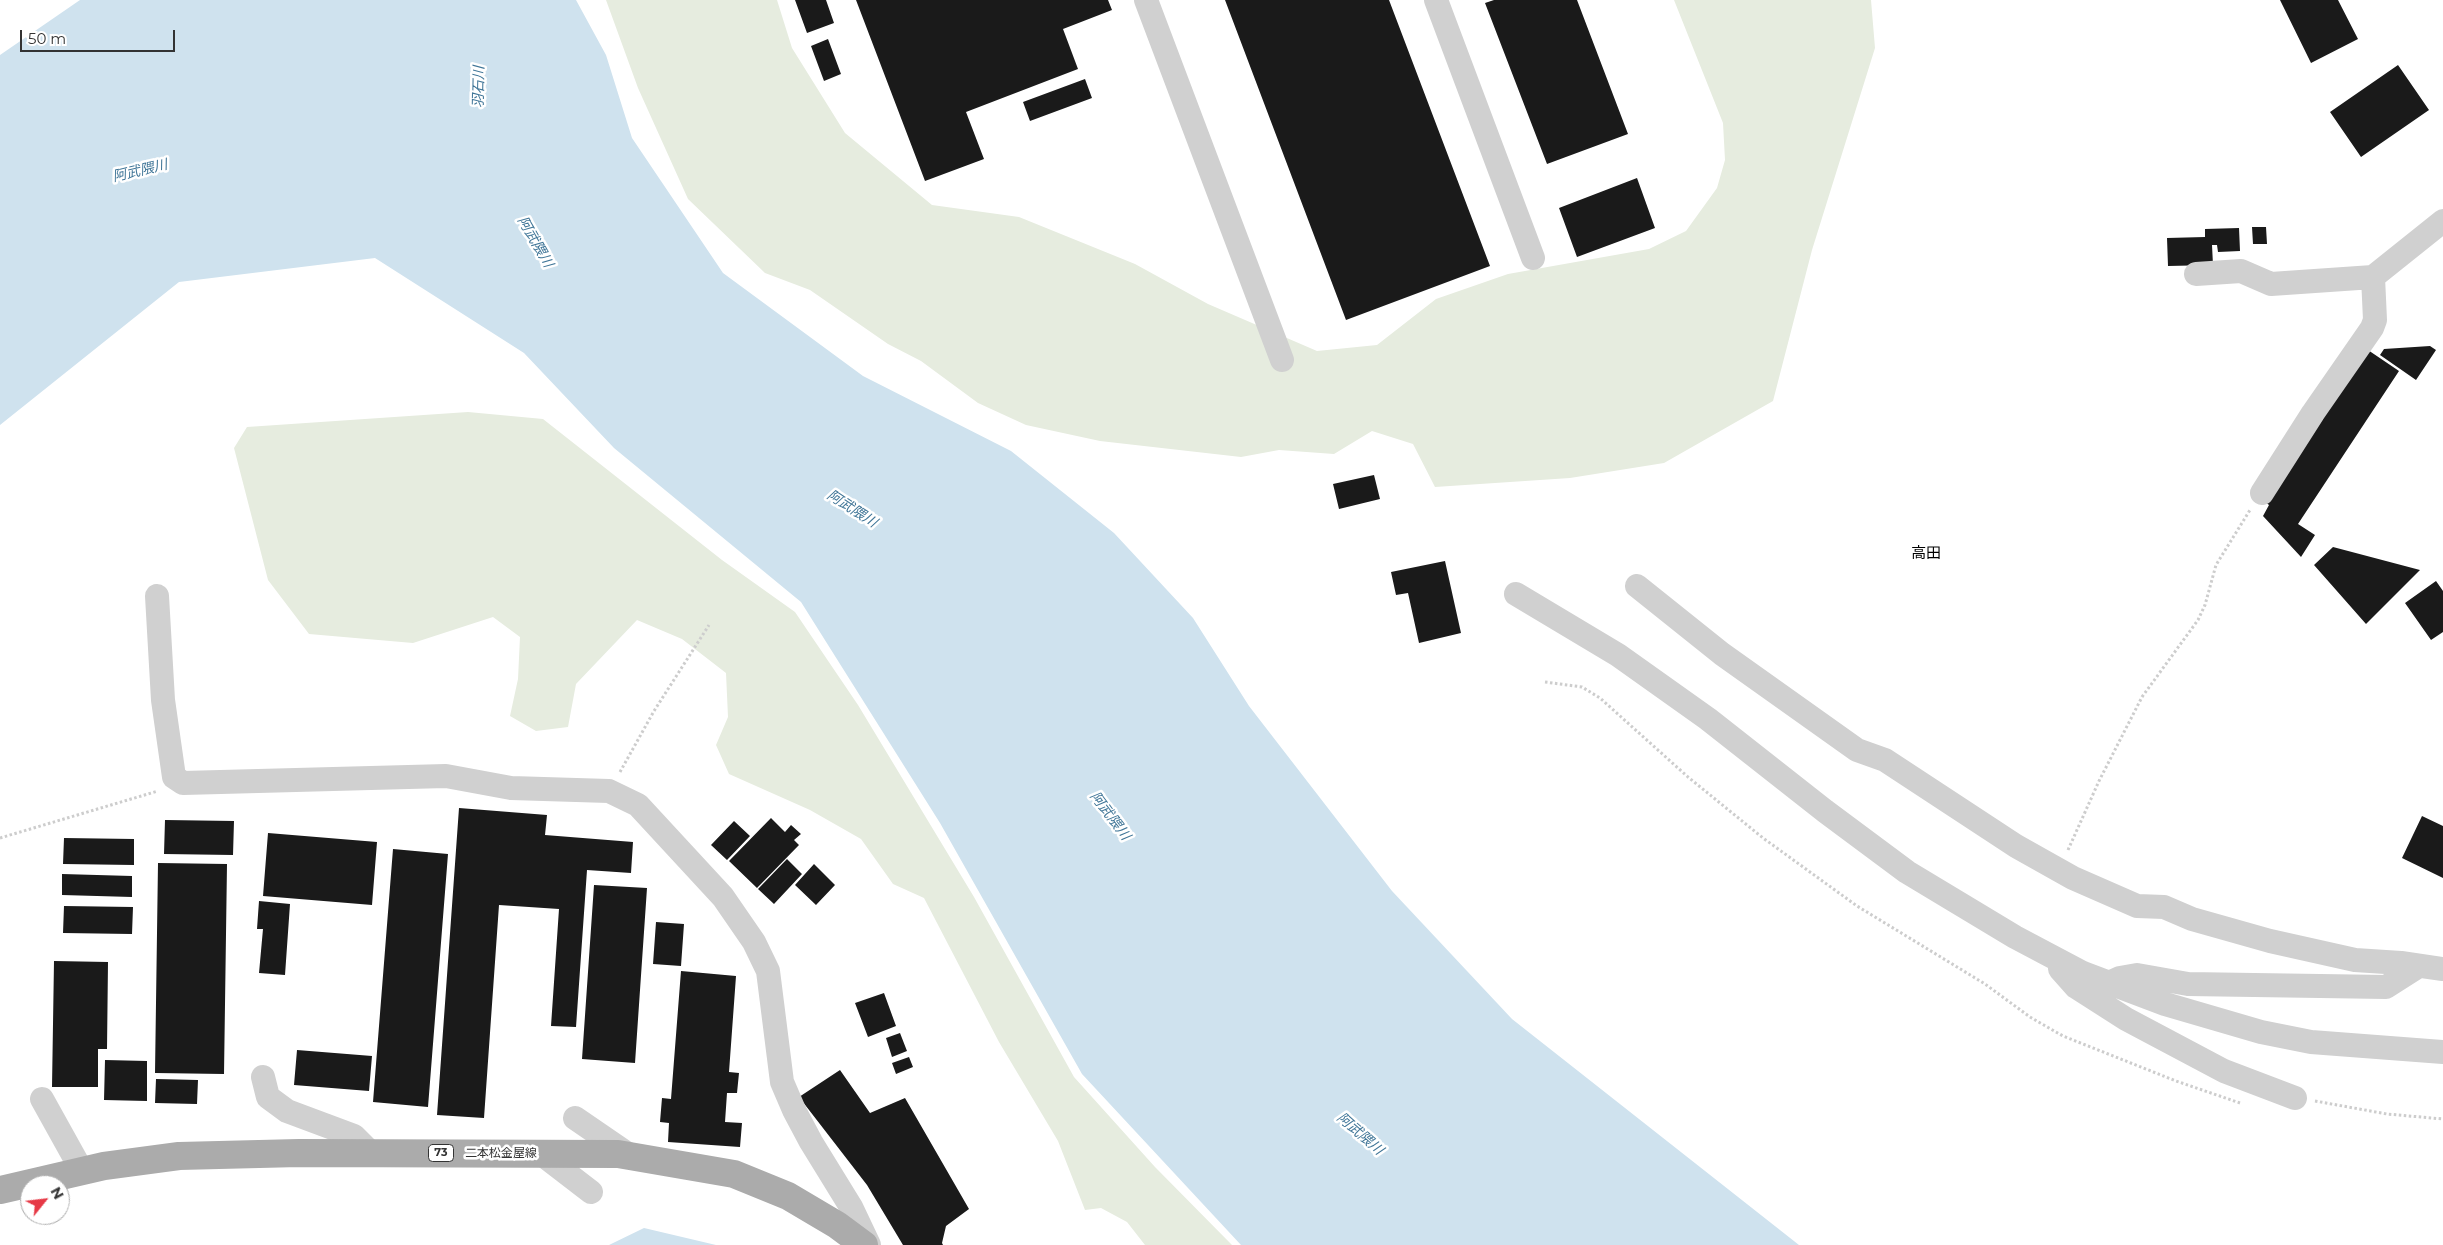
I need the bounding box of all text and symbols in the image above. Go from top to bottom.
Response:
scale bar [22,20,178,52]
text: 50 m [28,29,66,48]
water label: 羽石川 [470,66,488,108]
water label: 阿武隈川 [111,157,169,185]
water label: 阿武隈川 [514,214,556,270]
water label: 阿武隈川 [824,487,880,531]
district label: 高田 [1911,545,1941,563]
water label: 阿武隈川 [1086,789,1134,843]
water label: 阿武隈川 [1333,1109,1387,1159]
road number: 73 [428,1144,454,1162]
street label: 二本松金屋線 [465,1146,537,1160]
north arrow [20,1175,70,1225]
text: N [47,1184,68,1203]

